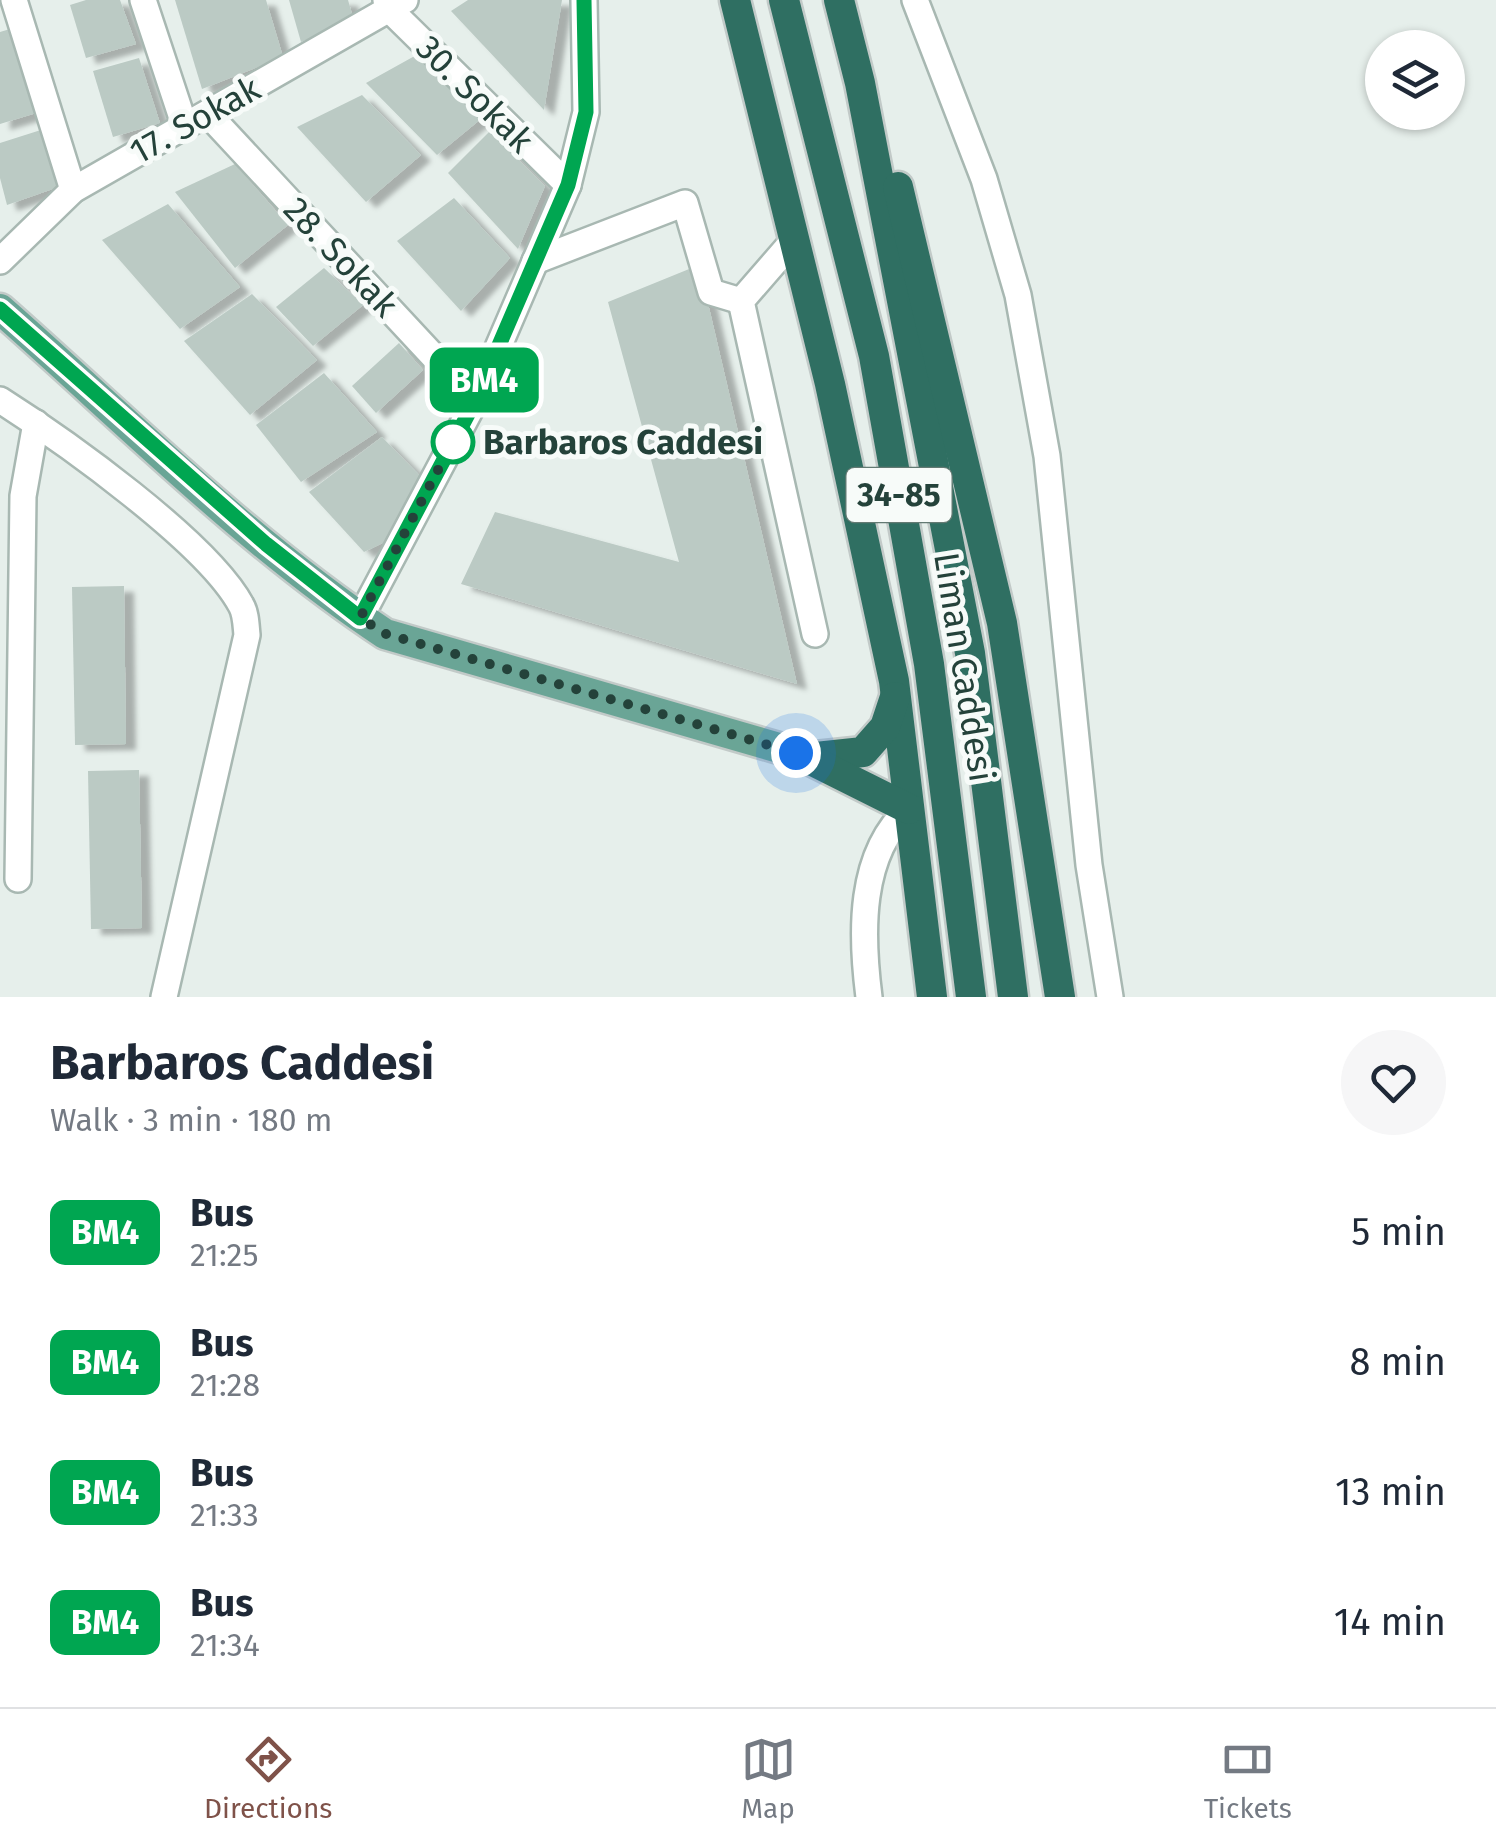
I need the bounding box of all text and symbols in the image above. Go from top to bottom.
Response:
street label: 30. Sokak [408,27,542,161]
map controls [1365,30,1465,130]
button: layers [1365,30,1465,130]
street label: 17. Sokak [123,67,267,173]
street label: 28. Sokak [275,189,407,326]
line badge: BM4 [426,348,542,412]
text: BM4 [450,359,518,401]
marker: Barbaros Caddesi [432,421,474,463]
place label: Barbaros Caddesi [483,421,763,463]
road number: 34-85 [846,468,952,522]
street label: Liman Caddesi [925,549,1003,785]
your location [771,728,821,778]
button: heart [1341,1030,1446,1135]
text: Barbaros Caddesi [50,1034,434,1092]
text: Walk · 3 min · 180 m [50,1101,333,1139]
text: Bus [190,1190,254,1236]
text: 5 min [1351,1209,1446,1255]
text: BM4 [71,1211,139,1253]
text: 21:25 [190,1236,258,1274]
text: Bus [190,1320,254,1366]
text: 8 min [1349,1339,1446,1385]
text: BM4 [71,1341,139,1383]
text: 21:28 [190,1366,260,1404]
text: Bus [190,1450,254,1496]
text: 13 min [1335,1469,1446,1515]
text: BM4 [71,1471,139,1513]
text: 21:33 [190,1496,259,1534]
text: Bus [190,1580,254,1626]
text: 14 min [1334,1599,1446,1645]
text: BM4 [71,1601,139,1643]
text: 21:34 [190,1626,260,1664]
tab: Directions [204,1732,332,1825]
tab: Map [741,1732,796,1825]
tab: Tickets [1204,1732,1292,1825]

